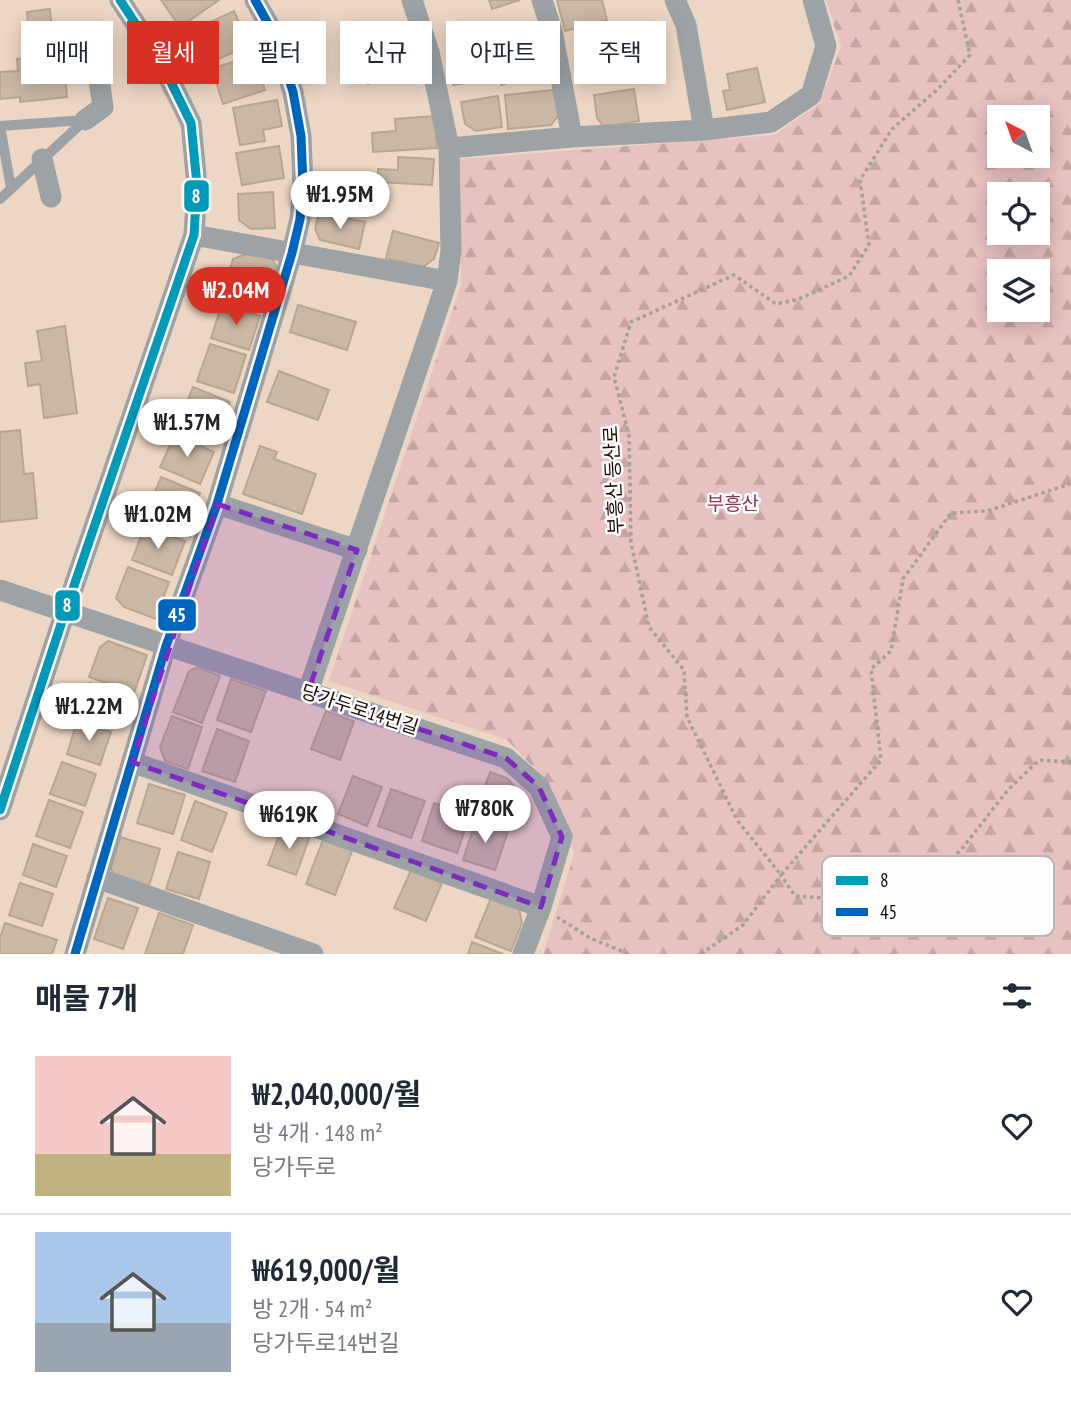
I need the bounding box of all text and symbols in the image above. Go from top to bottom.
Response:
chip: 매매 [21,21,113,84]
chip: 월세 [127,21,219,84]
chip: 필터 [233,21,326,84]
chip: 신규 [340,21,432,84]
chip: 아파트 [446,21,560,84]
chip: 주택 [574,21,666,84]
north arrow [987,105,1050,168]
map controls [987,105,1050,322]
pin: ₩1.95M [283,172,397,231]
line badge: 8 [183,179,210,213]
text: ₩1.95M [307,179,373,208]
button: locate [987,182,1050,245]
text: 8 [191,184,201,208]
button: layers [987,259,1050,322]
pin: ₩2.04M [179,268,293,327]
text: ₩2.04M [203,275,269,304]
pin: ₩1.57M [130,400,244,459]
text: ₩1.57M [154,407,220,436]
street label: 부흥산 등산로 [598,425,628,535]
pin: ₩1.02M [101,491,215,551]
park label: 부흥산 [707,491,759,515]
text: ₩1.02M [125,499,191,528]
line badge: 8 [54,589,81,622]
text: 8 [62,593,72,617]
line badge: 45 [157,598,197,632]
text: 45 [168,603,186,627]
street label: 당가두로14번길 [298,679,422,739]
pin: ₩1.22M [32,684,146,743]
text: ₩1.22M [56,691,122,720]
pin: ₩780K [436,786,534,845]
pin: ₩619K [240,792,338,851]
text: ₩780K [456,793,514,822]
text: ₩619K [260,799,318,828]
legend [822,856,1054,936]
text: 8 [880,868,889,892]
text: 45 [880,900,897,924]
icon: filters [998,977,1036,1015]
text: 매물 7개 [35,978,138,1017]
text: ₩2,040,000/월 [252,1074,421,1113]
icon: home [91,1084,175,1168]
icon: heart [998,1107,1036,1145]
text: 방 4개 · 148 m² [252,1118,383,1147]
text: 당가두로 [252,1152,337,1181]
text: ₩619,000/월 [252,1250,400,1289]
icon: home [91,1260,175,1344]
icon: heart [998,1283,1036,1321]
text: 방 2개 · 54 m² [252,1294,372,1323]
text: 당가두로14번길 [252,1328,400,1357]

